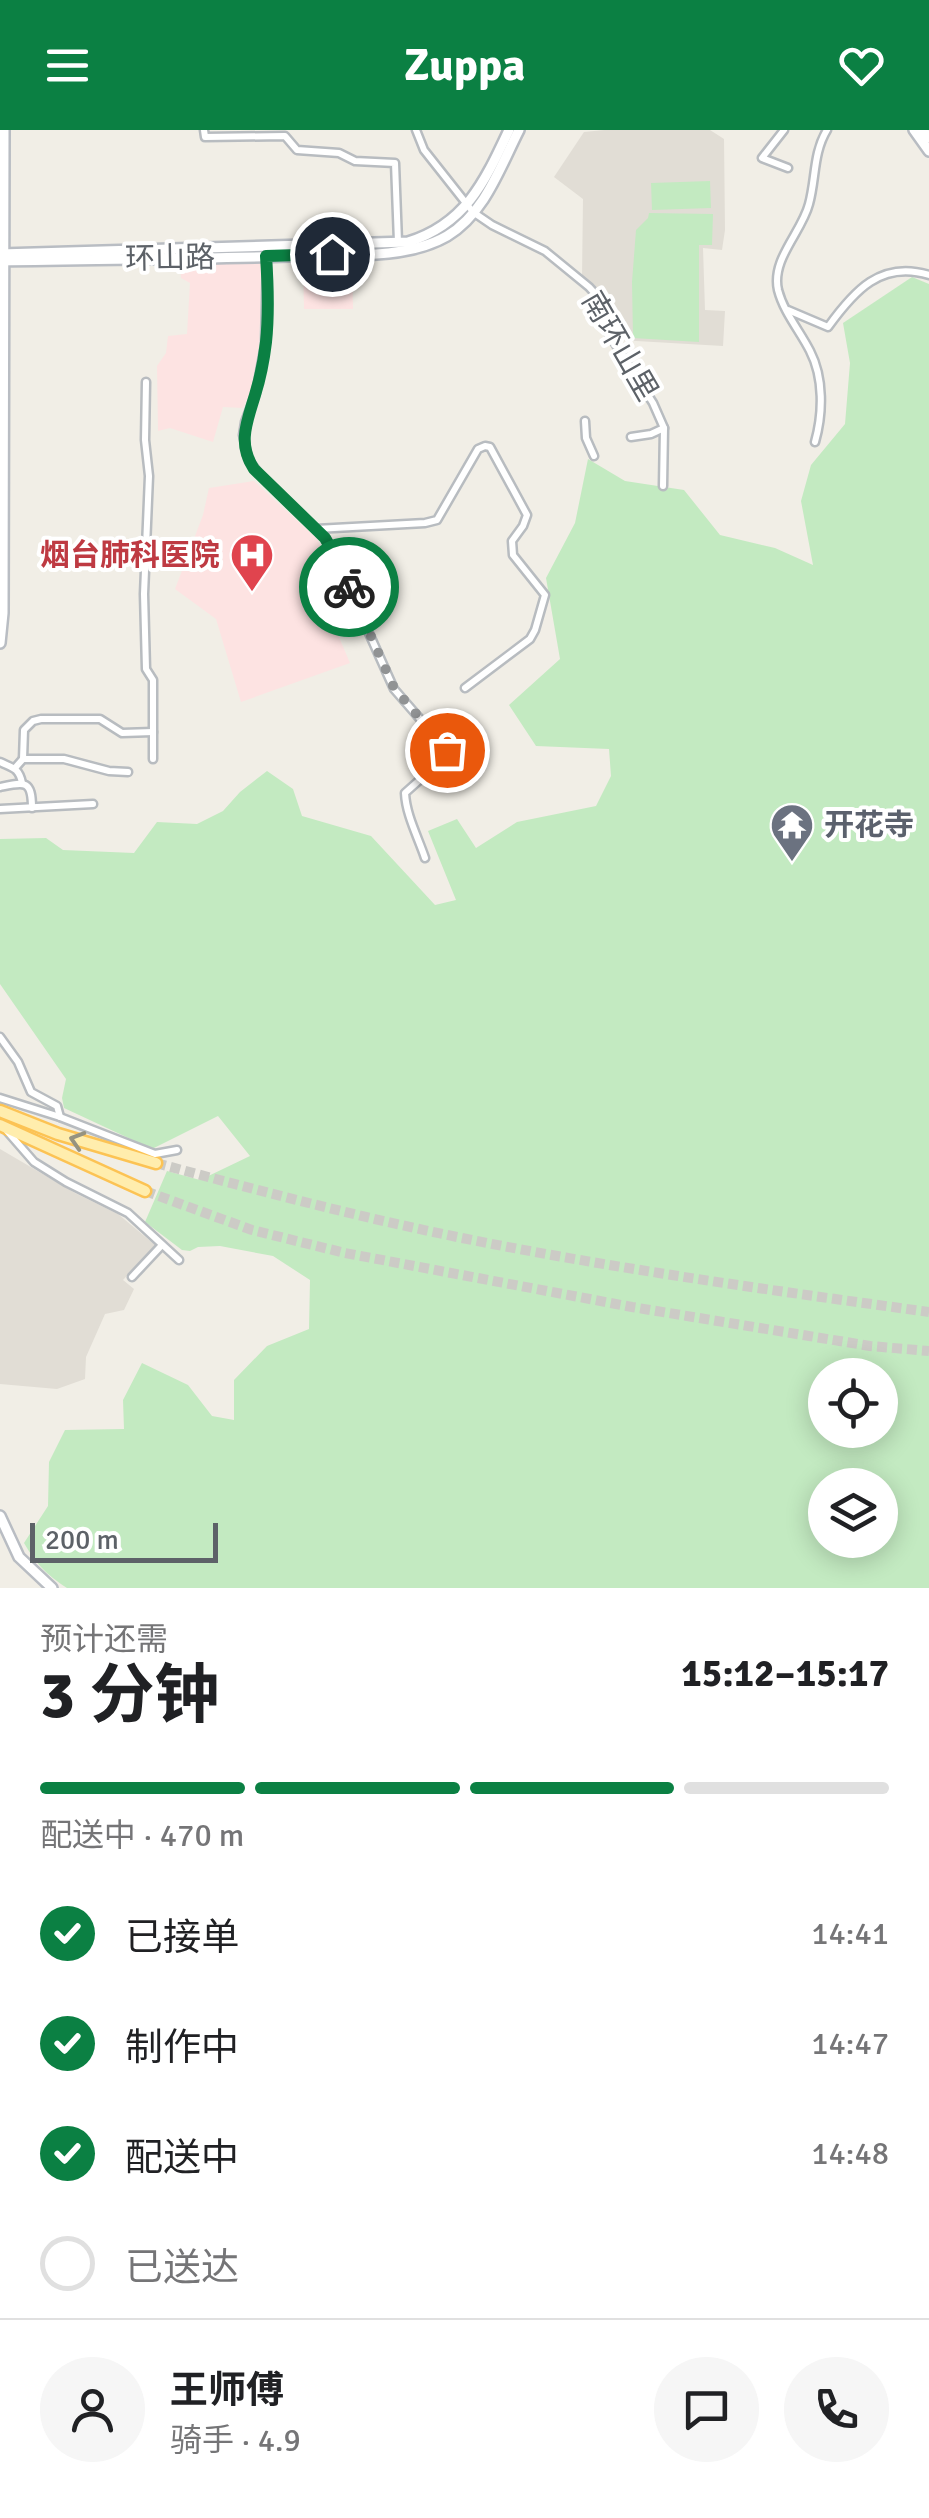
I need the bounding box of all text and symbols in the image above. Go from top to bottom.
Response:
icon: menu [40,38,95,93]
text: Zuppa [404,38,525,93]
icon: heart [834,38,889,93]
pin [290,212,375,297]
icon: home [305,227,360,282]
street label: 环山路 [125,239,215,278]
street label: 南环山里 [574,285,666,407]
hospital icon: 烟台肺科医院 [229,532,275,593]
place label: 烟台肺科医院 [40,537,220,574]
courier [299,537,399,637]
icon: bike [322,560,377,615]
pin [405,708,490,793]
icon: bag [420,723,475,778]
temple icon: 开花寺 [769,802,815,863]
place label: 开花寺 [824,807,914,844]
one-way arrow [69,1131,86,1152]
map controls [808,1358,898,1558]
button: locate [808,1358,898,1448]
button: layers [808,1468,898,1558]
scale bar [30,1518,218,1562]
text: 200 m [45,1523,119,1557]
text: 预计还需 [40,1620,168,1659]
text: 15:12–15:17 [681,1650,889,1697]
text: 3 分钟 [40,1656,219,1736]
text: 配送中 · 470 m [40,1816,244,1855]
icon: check [40,1906,95,1961]
text: 已接单 [125,1914,239,1961]
text: 14:41 [811,1914,889,1953]
icon: check [40,2016,95,2071]
text: 制作中 [125,2024,239,2071]
text: 14:47 [811,2024,889,2063]
icon: check [40,2126,95,2181]
text: 配送中 [125,2134,239,2181]
text: 14:48 [811,2134,889,2173]
text: 已送达 [125,2244,239,2291]
button: person [40,2357,145,2462]
button: chat [654,2357,759,2462]
button: phone [784,2357,889,2462]
text: 王师傅 [170,2367,284,2414]
text: 骑手 · 4.9 [170,2421,301,2460]

